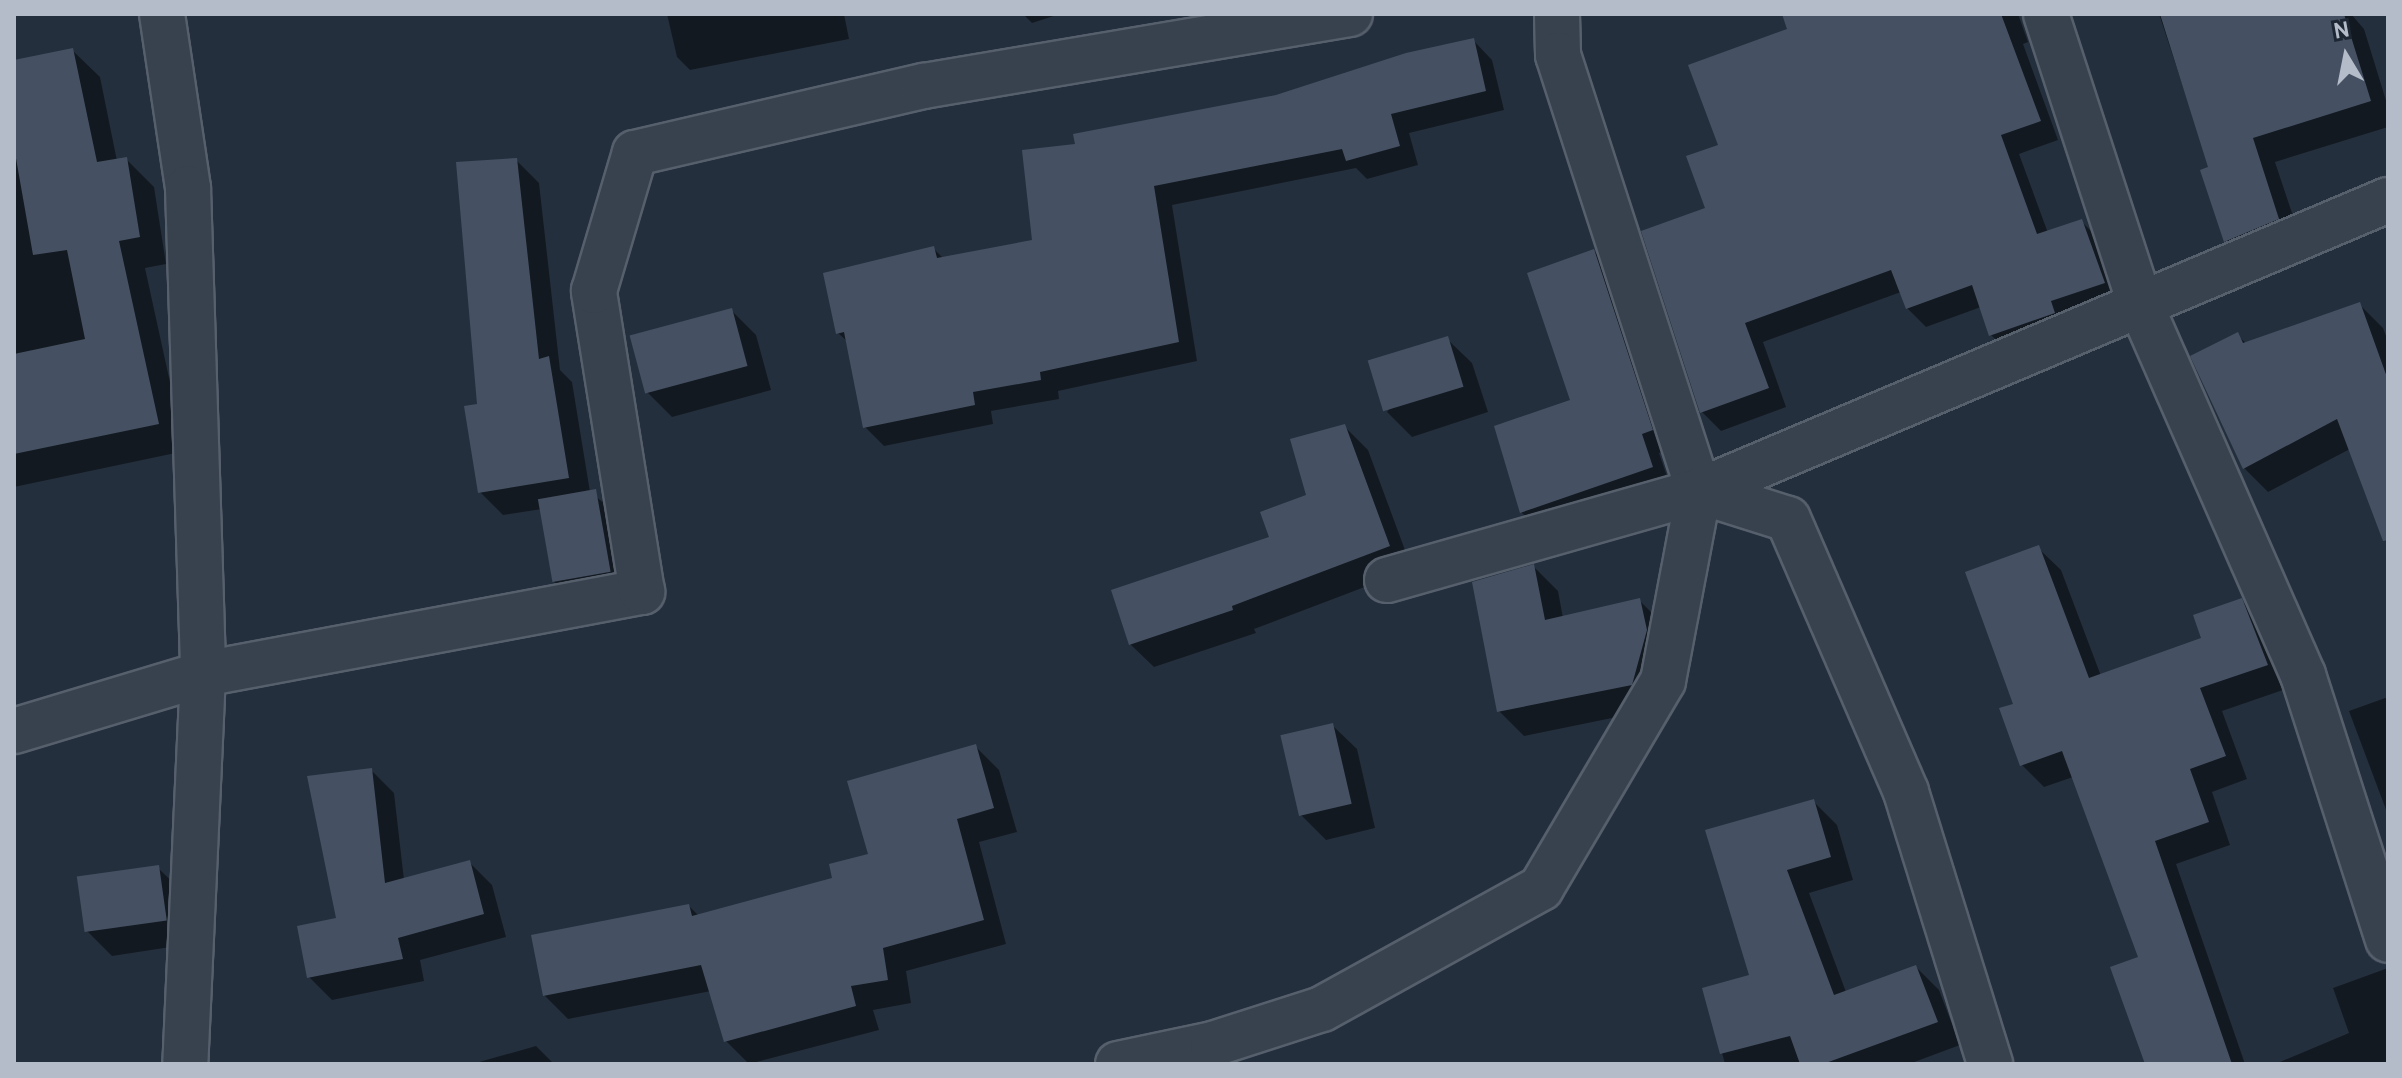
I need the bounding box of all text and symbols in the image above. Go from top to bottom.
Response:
north arrow [2306,16,2386,96]
text: N [2332,17,2352,47]

